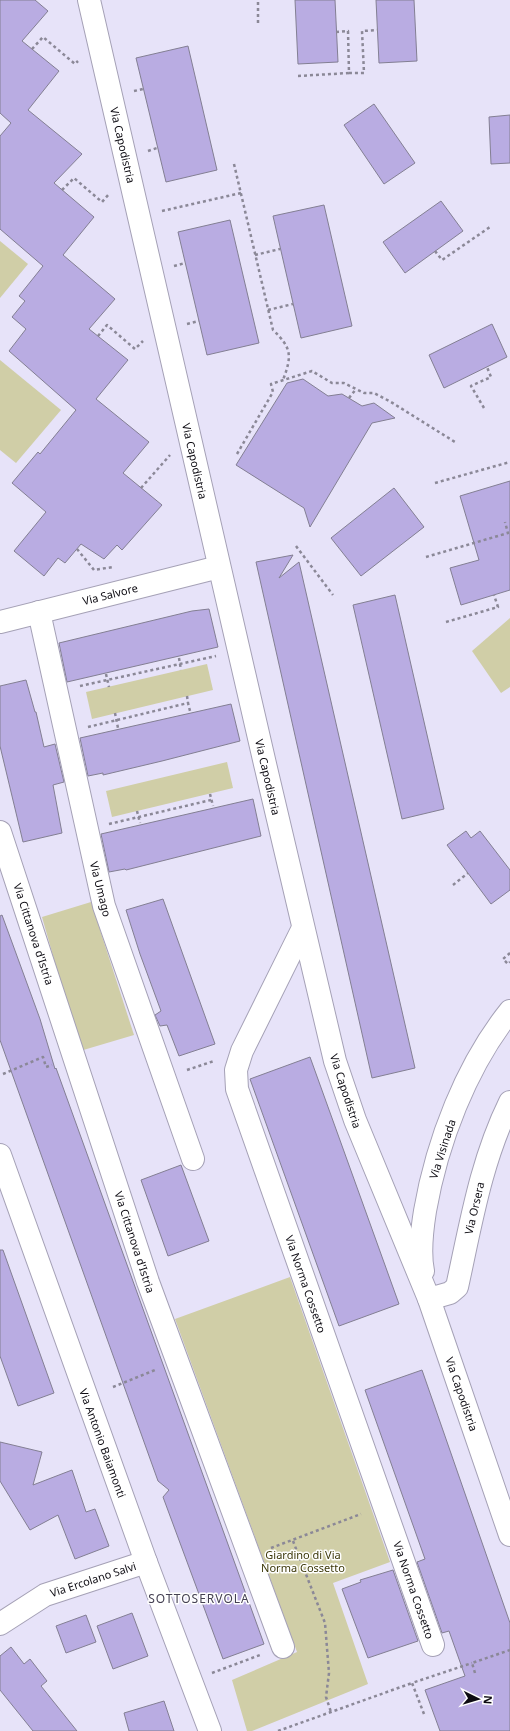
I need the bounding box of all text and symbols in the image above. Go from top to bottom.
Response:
street label: Via Capodistria [107,106,139,184]
street label: Via Capodistria [179,422,211,500]
street label: Via Salvore [81,580,139,608]
street label: Via Capodistria [252,738,284,816]
street label: Via Umago [87,860,115,919]
street label: Via Cittanova d'Istria [10,881,58,987]
street label: Via Capodistria [327,1052,365,1130]
street label: Via Visinada [425,1117,459,1181]
street label: Via Orsera [461,1180,487,1236]
street label: Via Cittanova d'Istria [111,1189,159,1295]
street label: Via Norma Cossetto [282,1233,330,1335]
street label: Via Capodistria [442,1355,482,1433]
street label: Via Antonio Baiamonti [76,1386,130,1500]
street label: Via Norma Cossetto [390,1539,438,1641]
park label: Giardino di Via Norma Cossetto [261,1547,345,1575]
street label: Via Ercolano Salvi [48,1558,138,1600]
district label: SOTTOSERVOLA [148,1590,250,1607]
north arrow [458,1679,498,1719]
text: N [481,1695,496,1705]

